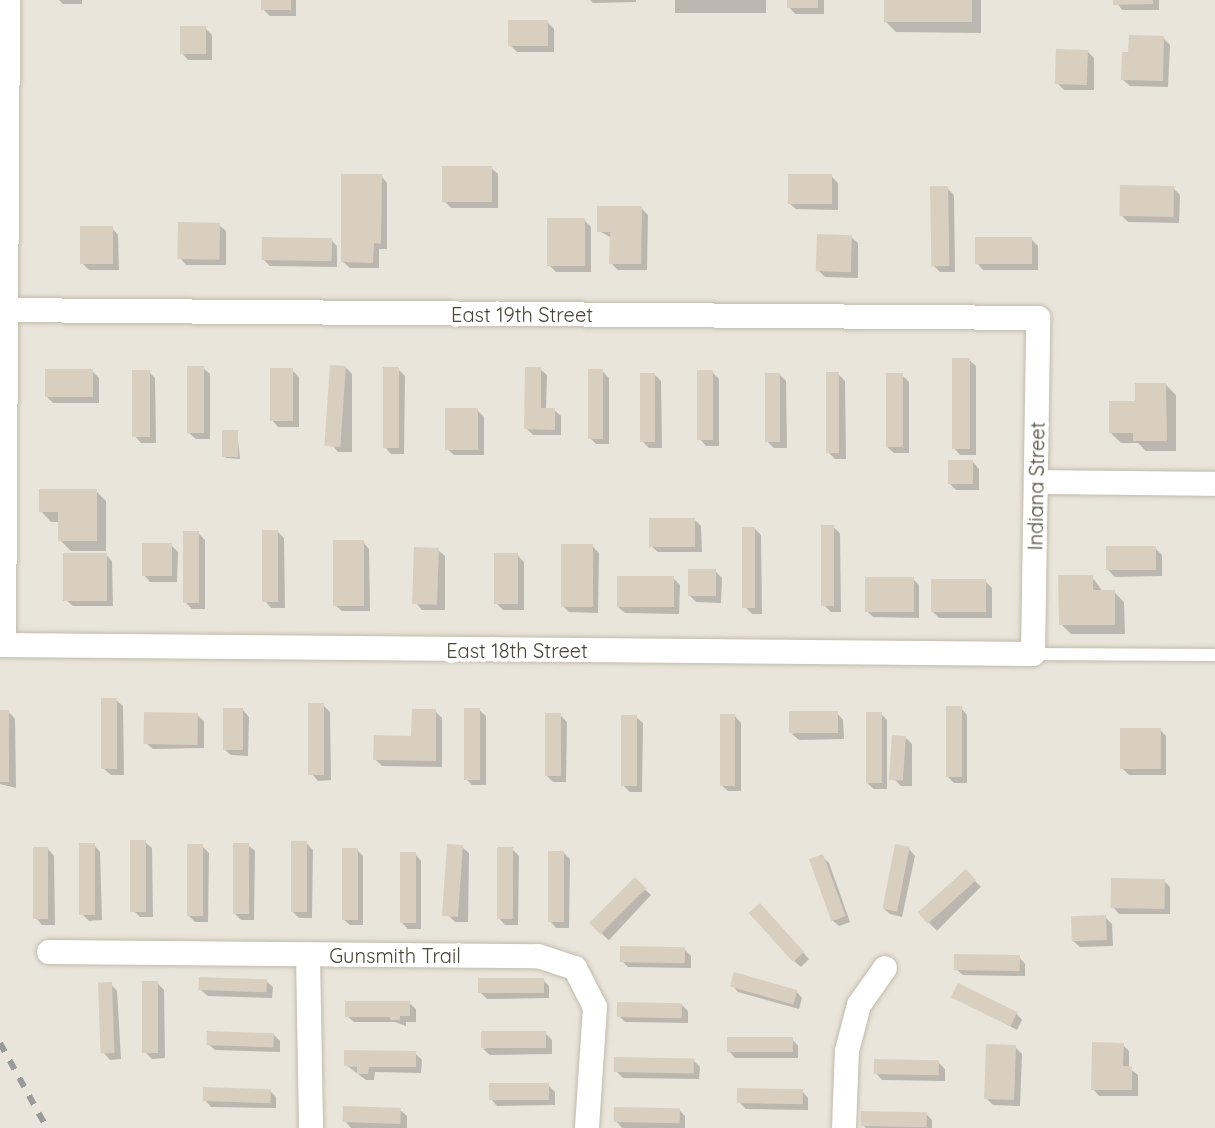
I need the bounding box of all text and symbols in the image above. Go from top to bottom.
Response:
street label: East 19th Street [451,302,593,326]
street label: Indiana Street [1023,421,1049,551]
street label: East 18th Street [446,638,588,662]
street label: Gunsmith Trail [329,943,461,967]

